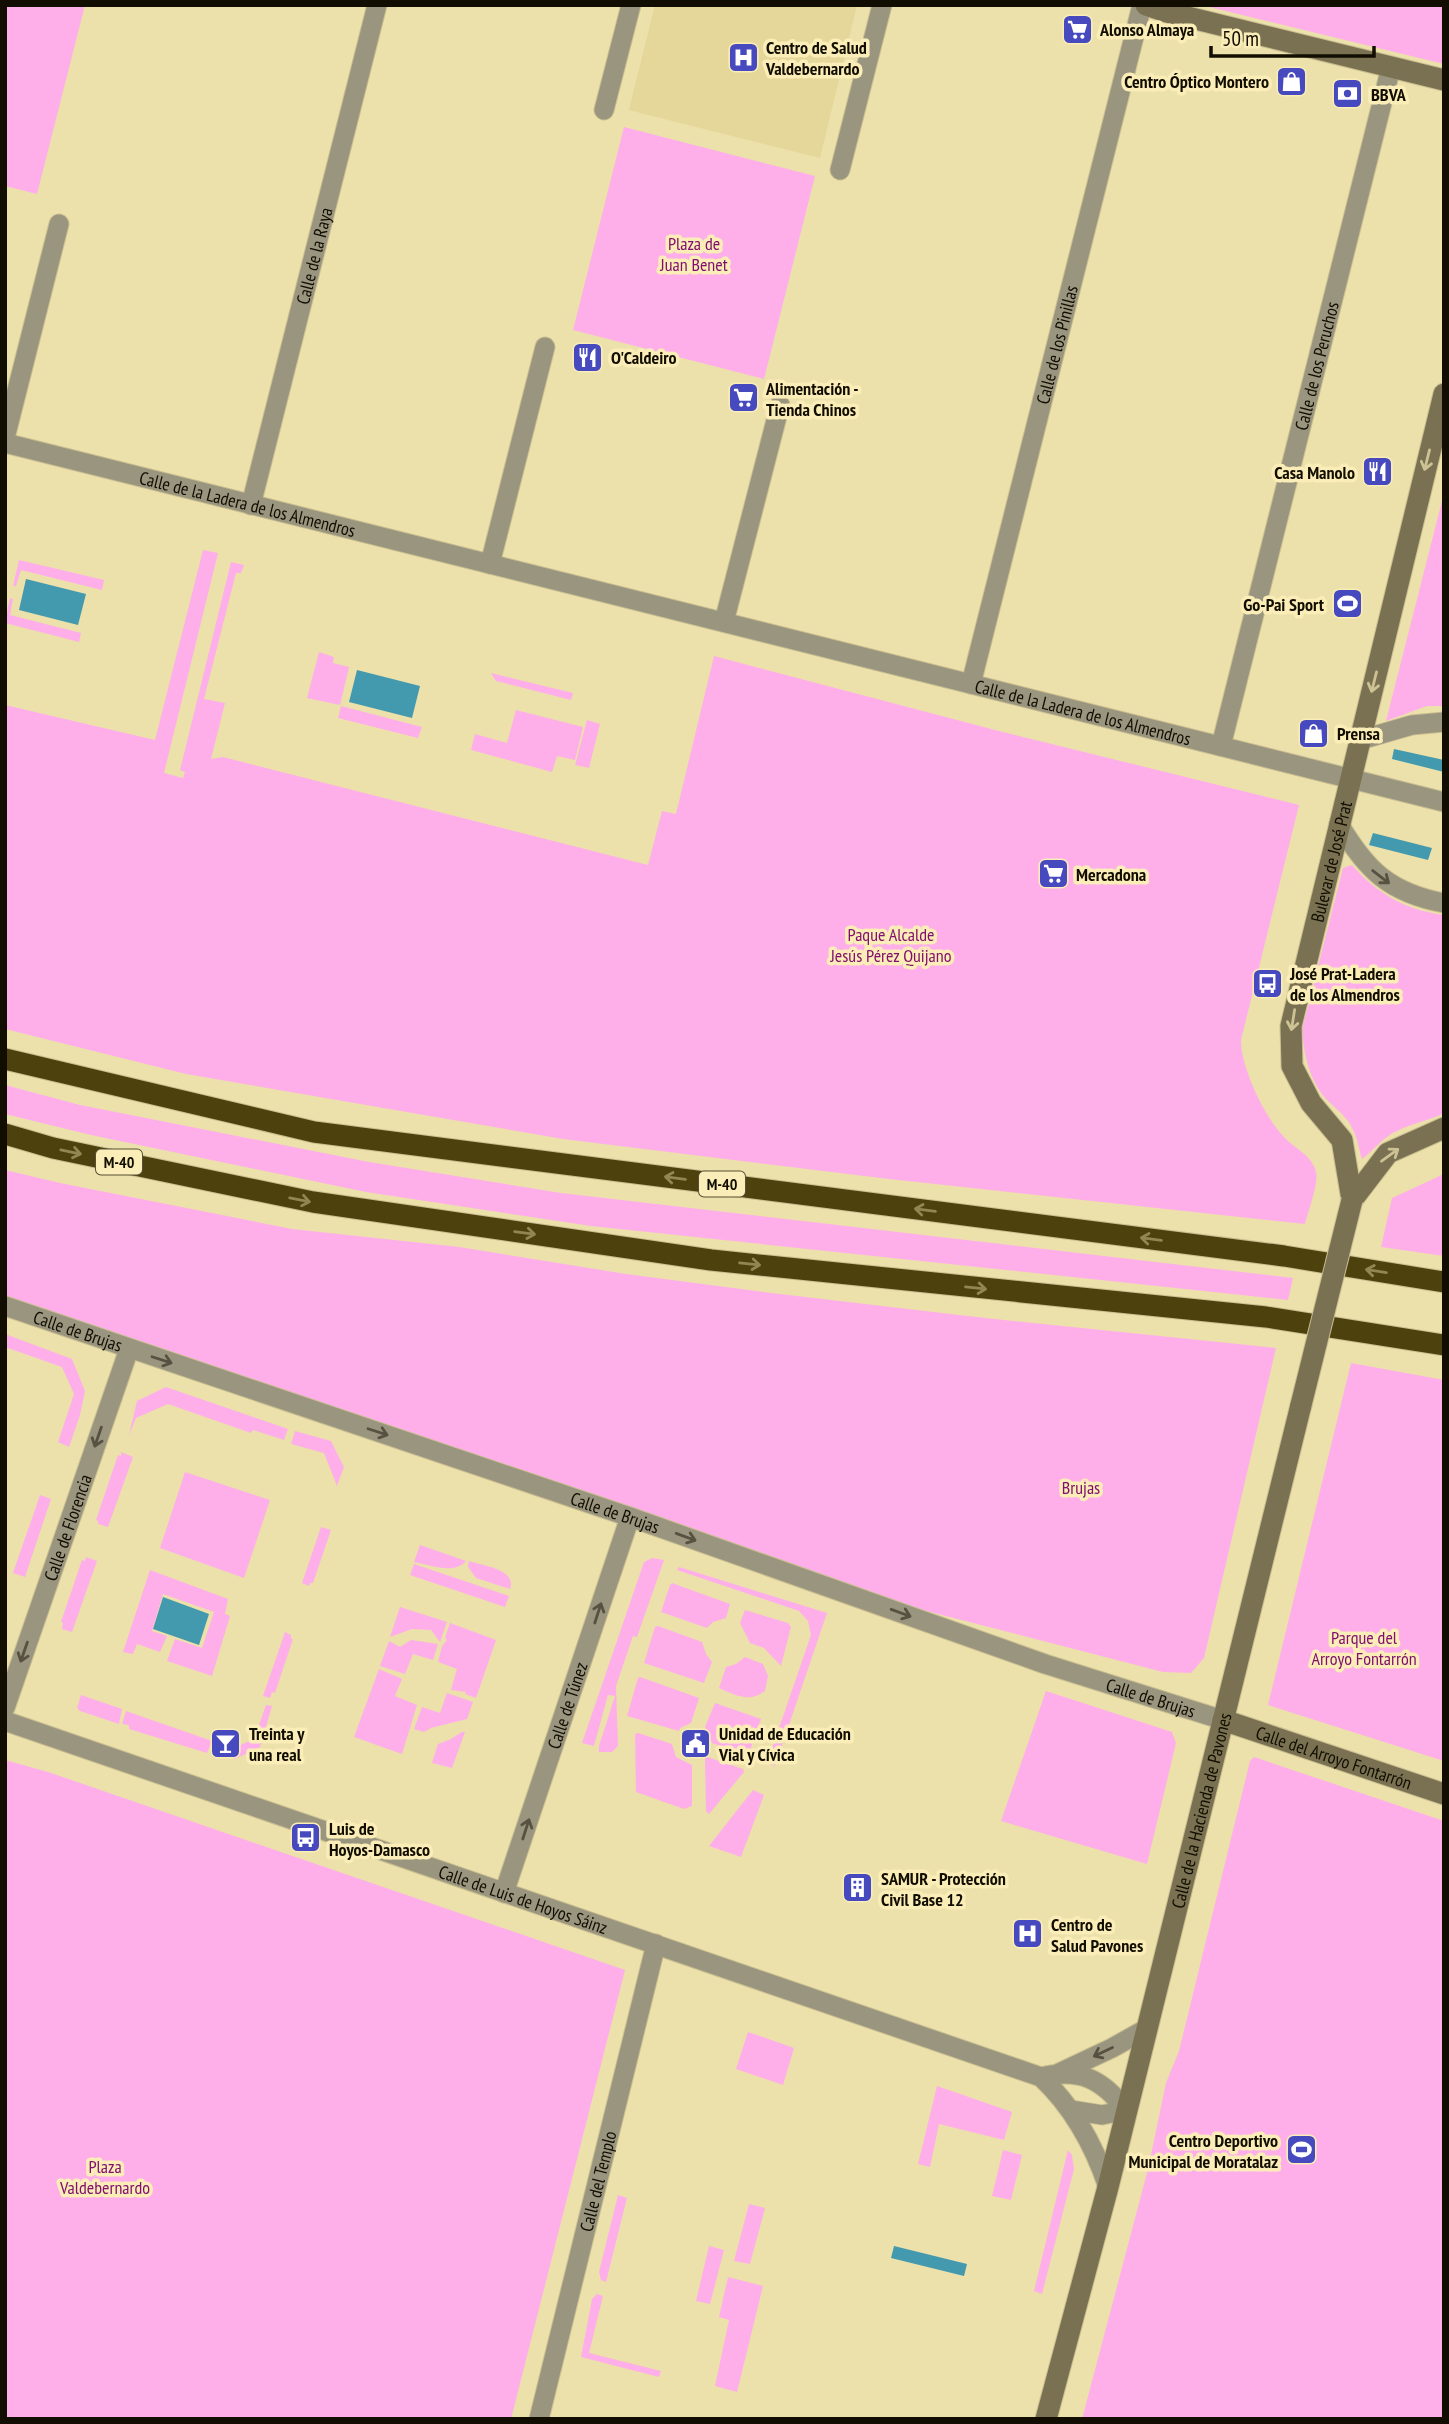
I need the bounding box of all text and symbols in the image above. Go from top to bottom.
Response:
supermarket icon: Alonso Almaya [1060,12,1094,46]
scale bar [1211,14,1374,58]
place label: Alonso Almaya [1099,18,1194,41]
text: 50 m [1222,25,1259,52]
place label: Centro de Salud Valdebernardo [765,36,867,80]
hospital icon: Centro de Salud Valdebernardo [726,40,760,74]
shop icon: Centro Óptico Montero [1275,64,1309,98]
place label: Centro Óptico Montero [1124,70,1269,93]
bank icon: BBVA [1331,77,1365,111]
place label: BBVA [1371,83,1407,106]
street label: Calle de la Raya [291,205,337,307]
park label: Plaza de Juan Benet [659,232,728,276]
street label: Calle de los Pinillas [1030,283,1082,406]
street label: Calle de los Peruchos [1289,299,1343,432]
restaurant icon: O'Caldeiro [571,340,605,374]
place label: O'Caldeiro [611,346,677,369]
place label: Alimentación - Tienda Chinos [765,377,859,421]
supermarket icon: Alimentación - Tienda Chinos [726,381,760,415]
one-way arrow [1420,449,1433,471]
restaurant icon: Casa Manolo [1361,455,1395,489]
place label: Casa Manolo [1274,461,1355,484]
street label: Calle de la Ladera de los Almendros [137,466,358,542]
sports icon: Go-Pai Sport [1330,587,1364,621]
place label: Go-Pai Sport [1243,593,1325,616]
one-way arrow [1367,670,1380,693]
street label: Calle de la Ladera de los Almendros [973,674,1193,750]
shop icon: Prensa [1297,716,1331,750]
place label: Prensa [1337,722,1380,745]
street label: Bulevar de José Prat [1305,799,1357,924]
supermarket icon: Mercadona [1036,857,1070,891]
place label: Mercadona [1076,863,1146,886]
one-way arrow [1372,869,1390,884]
park label: Paque Alcalde Jesús Pérez Quijano [829,923,952,967]
place label: José Prat-Ladera de los Almendros [1289,962,1400,1006]
bus stop icon: José Prat-Ladera de los Almendros [1250,966,1284,1000]
one-way arrow [1286,1008,1299,1031]
one-way arrow [59,1146,82,1160]
one-way arrow [1381,1148,1400,1163]
road number: M-40 [96,1150,142,1174]
one-way arrow [665,1171,687,1184]
road number: M-40 [699,1172,745,1196]
one-way arrow [288,1193,311,1207]
one-way arrow [915,1204,937,1217]
one-way arrow [513,1227,536,1240]
one-way arrow [1140,1233,1163,1246]
one-way arrow [738,1258,761,1271]
one-way arrow [1365,1264,1388,1277]
one-way arrow [965,1281,987,1294]
street label: Calle de Brujas [31,1305,125,1356]
one-way arrow [151,1355,173,1367]
one-way arrow [91,1425,104,1447]
one-way arrow [367,1427,389,1439]
street label: Calle de Florencia [38,1471,96,1584]
park label: Brujas [1062,1476,1100,1499]
street label: Calle de Brujas [568,1486,663,1538]
one-way arrow [675,1532,697,1544]
one-way arrow [593,1602,605,1624]
one-way arrow [889,1608,911,1620]
park label: Parque del Arroyo Fontarrón [1311,1626,1417,1670]
one-way arrow [17,1640,29,1662]
street label: Calle de Túnez [542,1659,592,1752]
street label: Calle de Brujas [1103,1673,1198,1722]
street label: Calle de la Hacienda de Pavones [1166,1710,1236,1911]
street label: Calle del Arroyo Fontarrón [1253,1720,1415,1794]
place label: Treinta y una real [249,1722,305,1766]
place label: Unidad de Educación Vial y Cívica [718,1722,851,1766]
bar icon: Treinta y una real [209,1726,243,1760]
public building icon: Unidad de Educación Vial y Cívica [679,1726,713,1760]
place label: Luis de Hoyos-Damasco [329,1817,430,1861]
one-way arrow [521,1818,533,1840]
bus stop icon: Luis de Hoyos-Damasco [289,1821,323,1855]
street label: Calle de Luis de Hoyos Sáinz [436,1859,611,1939]
place label: SAMUR - Protección Civil Base 12 [881,1867,1006,1911]
building icon: SAMUR - Protección Civil Base 12 [841,1871,875,1905]
place label: Centro de Salud Pavones [1051,1913,1143,1957]
hospital icon: Centro de Salud Pavones [1011,1917,1045,1951]
one-way arrow [1093,2046,1114,2059]
street label: Calle del Templo [574,2128,621,2234]
place label: Centro Deportivo Municipal de Moratalaz [1129,2129,1278,2173]
sports icon: Centro Deportivo Municipal de Moratalaz [1284,2133,1318,2167]
park label: Plaza Valdebernardo [59,2155,150,2199]

